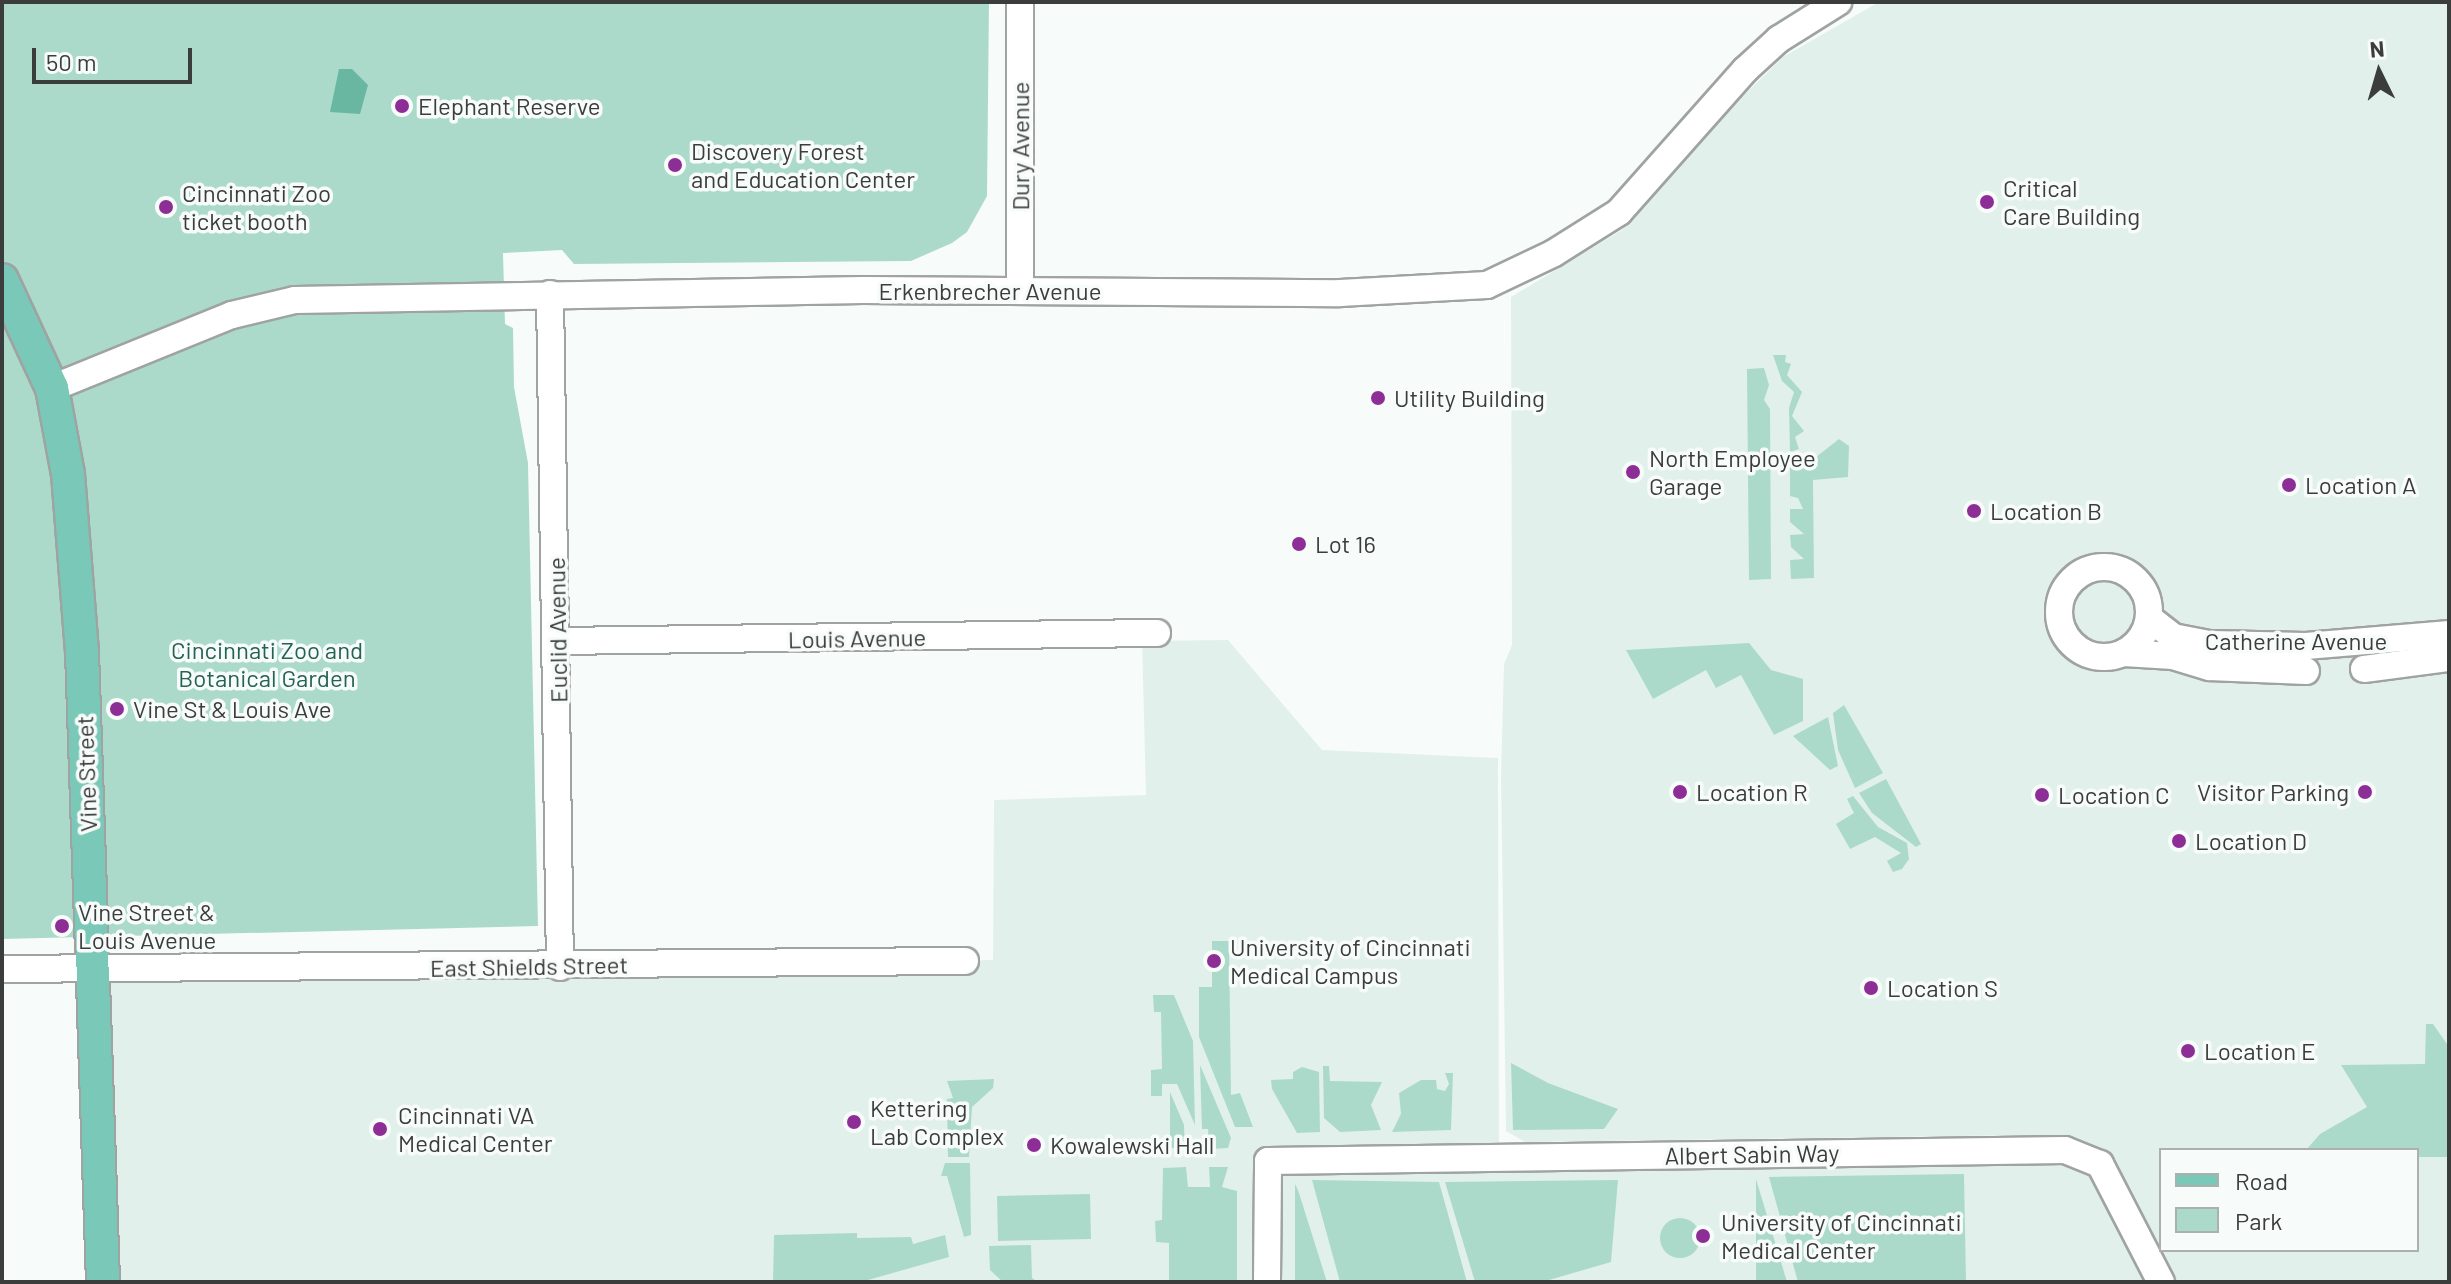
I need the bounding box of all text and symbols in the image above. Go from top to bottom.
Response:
scale bar [36,32,196,82]
north arrow [2339,32,2419,112]
text: N [2368,35,2385,62]
text: 50 m [46,47,97,76]
street label: Dury Avenue [1006,82,1034,210]
place label: Elephant Reserve [418,92,600,120]
marker: Elephant Reserve [393,97,411,115]
place label: Discovery Forest and Education Center [691,137,915,193]
marker: Discovery Forest and Education Center [666,156,684,174]
place label: Critical Care Building [2003,174,2140,230]
place label: Cincinnati Zoo ticket booth [182,179,331,235]
marker: Critical Care Building [1978,193,1996,211]
marker: Cincinnati Zoo ticket booth [157,198,175,216]
street label: Erkenbrecher Avenue [879,277,1101,305]
place label: Utility Building [1394,384,1545,412]
marker: Utility Building [1369,389,1387,407]
place label: North Employee Garage [1649,444,1816,500]
marker: North Employee Garage [1624,463,1642,481]
place label: Location A [2305,471,2417,499]
marker: Location A [2280,476,2298,494]
place label: Location B [1990,497,2102,525]
marker: Location B [1965,502,1983,520]
place label: Lot 16 [1315,530,1376,558]
marker: Lot 16 [1290,535,1308,553]
street label: Euclid Avenue [541,557,573,703]
street label: Louis Avenue [788,622,926,654]
street label: Catherine Avenue [2205,627,2387,655]
park label: Cincinnati Zoo and Botanical Garden [171,636,363,692]
place label: Vine St & Louis Ave [133,695,331,723]
marker: Vine St & Louis Ave [108,700,126,718]
street label: Vine Street [70,715,102,833]
place label: Location R [1696,778,1808,806]
place label: Visitor Parking [2197,778,2349,806]
place label: Location C [2058,781,2170,809]
marker: Location R [1671,783,1689,801]
marker: Visitor Parking [2356,783,2374,801]
marker: Location C [2033,786,2051,804]
place label: Location D [2195,827,2307,855]
marker: Location D [2170,832,2188,850]
place label: Vine Street & Louis Avenue [78,898,216,954]
marker: Vine Street & Louis Avenue [53,917,71,935]
place label: University of Cincinnati Medical Campus [1230,933,1471,989]
street label: East Shields Street [430,950,628,982]
marker: University of Cincinnati Medical Campus [1205,952,1223,970]
place label: Location S [1887,974,1998,1002]
marker: Location S [1862,979,1880,997]
place label: Location E [2204,1037,2316,1065]
marker: Location E [2179,1042,2197,1060]
place label: Kettering Lab Complex [870,1094,1004,1150]
place label: Cincinnati VA Medical Center [398,1101,552,1157]
marker: Kettering Lab Complex [845,1113,863,1131]
marker: Cincinnati VA Medical Center [369,1118,391,1140]
place label: Kowalewski Hall [1050,1131,1214,1159]
marker: Kowalewski Hall [1025,1136,1043,1154]
street label: Albert Sabin Way [1664,1138,1840,1170]
legend [2159,1148,2419,1252]
text: Road [2235,1166,2288,1195]
text: Park [2235,1206,2282,1235]
place label: University of Cincinnati Medical Center [1721,1208,1962,1264]
marker: University of Cincinnati Medical Center [1692,1225,1714,1247]

